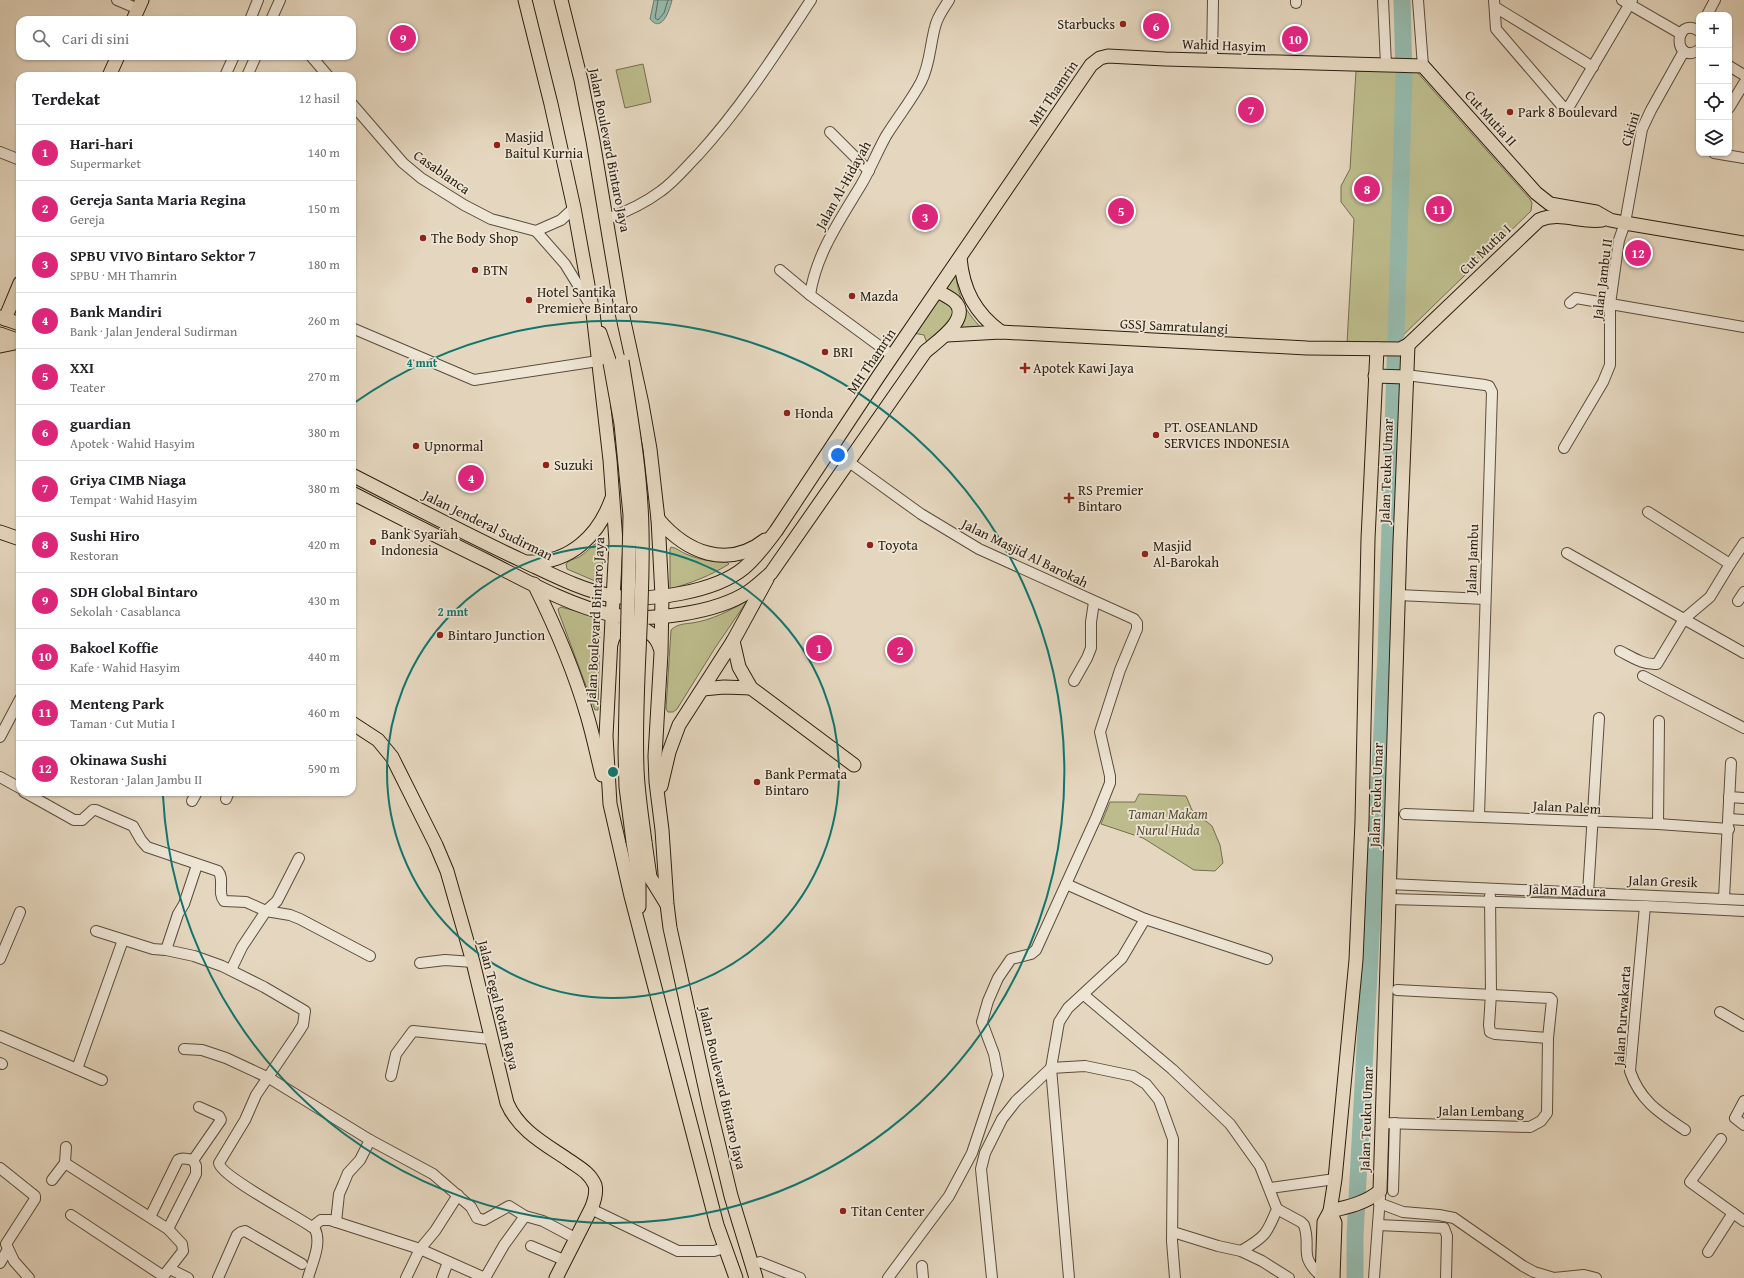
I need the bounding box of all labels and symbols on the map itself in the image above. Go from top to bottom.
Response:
pin: 6 [1143,11,1169,41]
place label: Starbucks [1057,14,1115,34]
marker: Starbucks [1118,19,1128,29]
pin: 9 [390,23,416,53]
pin: 10 [1282,24,1308,54]
street label: Wahid Hasyim [1182,34,1267,56]
street label: MH Thamrin [1024,56,1082,130]
street label: Jalan Boulevard Bintaro Jaya [584,64,636,234]
street label: Cut Mutia II [1460,86,1522,150]
pin: 7 [1238,95,1264,125]
place label: Park 8 Boulevard [1518,102,1618,122]
marker: Park 8 Boulevard [1505,107,1515,117]
street label: Cikini [1615,110,1645,148]
place label: Masjid Baitul Kurnia [505,127,583,163]
street label: Jalan Al-Hidayah [809,137,876,235]
marker: Masjid Baitul Kurnia [492,140,502,150]
street label: Casablanca [410,145,475,199]
pin: 8 [1354,174,1380,204]
pin: 11 [1426,194,1452,224]
pin: 5 [1108,196,1134,226]
pin: 3 [912,202,938,232]
street label: Cut Mutia I [1455,219,1515,279]
place label: The Body Shop [431,228,519,248]
marker: The Body Shop [418,233,428,243]
street label: Jalan Jambu II [1587,237,1617,323]
pin: 12 [1625,238,1651,268]
place label: BTN [483,260,508,280]
marker: BTN [470,265,480,275]
place label: Hotel Santika Premiere Bintaro [537,282,638,318]
place label: Mazda [860,286,899,306]
marker: Mazda [847,291,857,301]
marker: Hotel Santika Premiere Bintaro [524,295,534,305]
street label: GSSJ Samratulangi [1119,313,1229,339]
street label: MH Thamrin [842,324,900,398]
place label: BRI [833,342,853,362]
marker: BRI [820,347,830,357]
text: 4 mnt [407,354,438,371]
place label: Apotek Kawi Jaya [1033,358,1134,378]
marker: Apotek Kawi Jaya [1020,363,1030,373]
place label: Honda [795,403,834,423]
marker: Honda [782,408,792,418]
place label: PT. OSEANLAND SERVICES INDONESIA [1164,417,1290,453]
street label: Jalan Teuku Umar [1374,418,1398,526]
marker: PT. OSEANLAND SERVICES INDONESIA [1151,430,1161,440]
place label: Upnormal [424,436,484,456]
marker: Upnormal [411,441,421,451]
your location [828,445,848,465]
place label: Suzuki [554,455,593,475]
marker: Suzuki [541,460,551,470]
pin: 4 [458,463,484,493]
place label: RS Premier Bintaro [1078,480,1144,516]
street label: Jalan Jenderal Sudirman [418,484,556,565]
marker: RS Premier Bintaro [1063,492,1075,504]
street label: Jalan Masjid Al Barokah [956,513,1092,592]
street label: Jalan Jambu [1461,523,1483,596]
place label: Bank Syariah Indonesia [381,524,458,560]
place label: Toyota [878,535,918,555]
street label: Jalan Boulevard Bintaro Jaya [581,536,609,706]
place label: Masjid Al-Barokah [1153,536,1219,572]
marker: Bank Syariah Indonesia [368,537,378,547]
marker: Toyota [865,540,875,550]
marker: Masjid Al-Barokah [1140,549,1150,559]
text: 2 mnt [438,603,469,620]
place label: Bintaro Junction [448,625,545,645]
marker: Bintaro Junction [435,630,445,640]
pin: 1 [806,633,832,663]
pin: 2 [887,635,913,665]
street label: Jalan Teuku Umar [1364,742,1388,850]
place label: Bank Permata Bintaro [765,764,847,800]
centre of rings [606,765,620,779]
marker: Bank Permata Bintaro [752,777,762,787]
street label: Jalan Palem [1530,795,1602,819]
park label: Taman Makam Nurul Huda [1128,804,1208,840]
street label: Jalan Gresik [1626,870,1699,892]
street label: Jalan Madura [1526,879,1607,901]
street label: Jalan Tegal Rotan Raya [473,936,525,1072]
street label: Jalan Purwakarta [1608,965,1636,1069]
street label: Jalan Boulevard Bintaro Jaya [694,1003,752,1172]
street label: Jalan Teuku Umar [1354,1066,1378,1174]
street label: Jalan Lembang [1436,1100,1524,1122]
place label: Titan Center [851,1201,925,1221]
marker: Titan Center [838,1206,848,1216]

